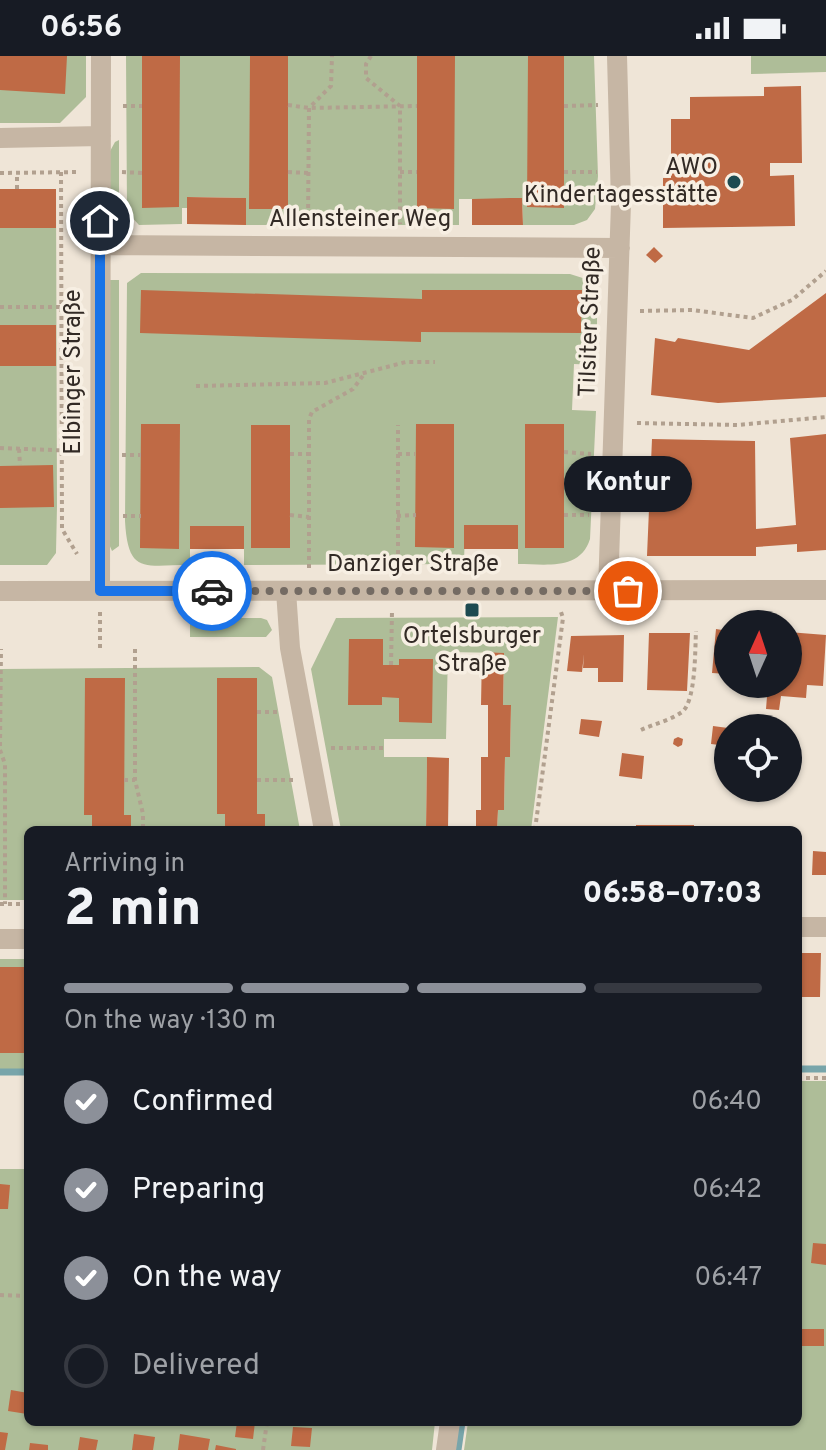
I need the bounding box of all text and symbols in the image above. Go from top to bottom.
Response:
text: 06:56 [40,10,122,47]
place label: AWO Kindertagesstätte [524,153,718,211]
marker: AWO Kindertagesstätte [725,173,743,191]
pin [66,187,134,255]
icon: home [78,199,122,243]
street label: Allensteiner Weg [269,205,451,235]
street label: Tilsiter Straße [573,246,609,398]
street label: Elbinger Straße [59,289,89,455]
callout: Kontur [564,455,692,511]
text: Kontur [585,467,671,500]
street label: Danziger Straße [327,550,499,580]
courier [172,551,252,631]
pin [594,557,662,625]
icon: car [190,569,234,613]
icon: bag [606,569,650,613]
marker: Ortelsburger Straße [463,601,481,619]
north arrow [714,610,802,698]
map controls [714,610,802,802]
place label: Ortelsburger Straße [403,622,541,680]
button: locate [714,714,802,802]
text: Arriving in [64,848,185,881]
text: 06:58–07:03 [583,876,762,913]
text: 2 min [64,878,202,944]
text: On the way · 130 m [64,1005,276,1038]
icon: check [64,1080,108,1124]
text: Confirmed [132,1084,274,1121]
text: 06:40 [691,1086,762,1119]
icon: check [64,1168,108,1212]
text: Preparing [132,1172,265,1209]
text: 06:42 [692,1174,762,1207]
icon: check [64,1256,108,1300]
text: On the way [132,1260,282,1297]
text: 06:47 [694,1262,762,1295]
text: Delivered [132,1348,260,1385]

